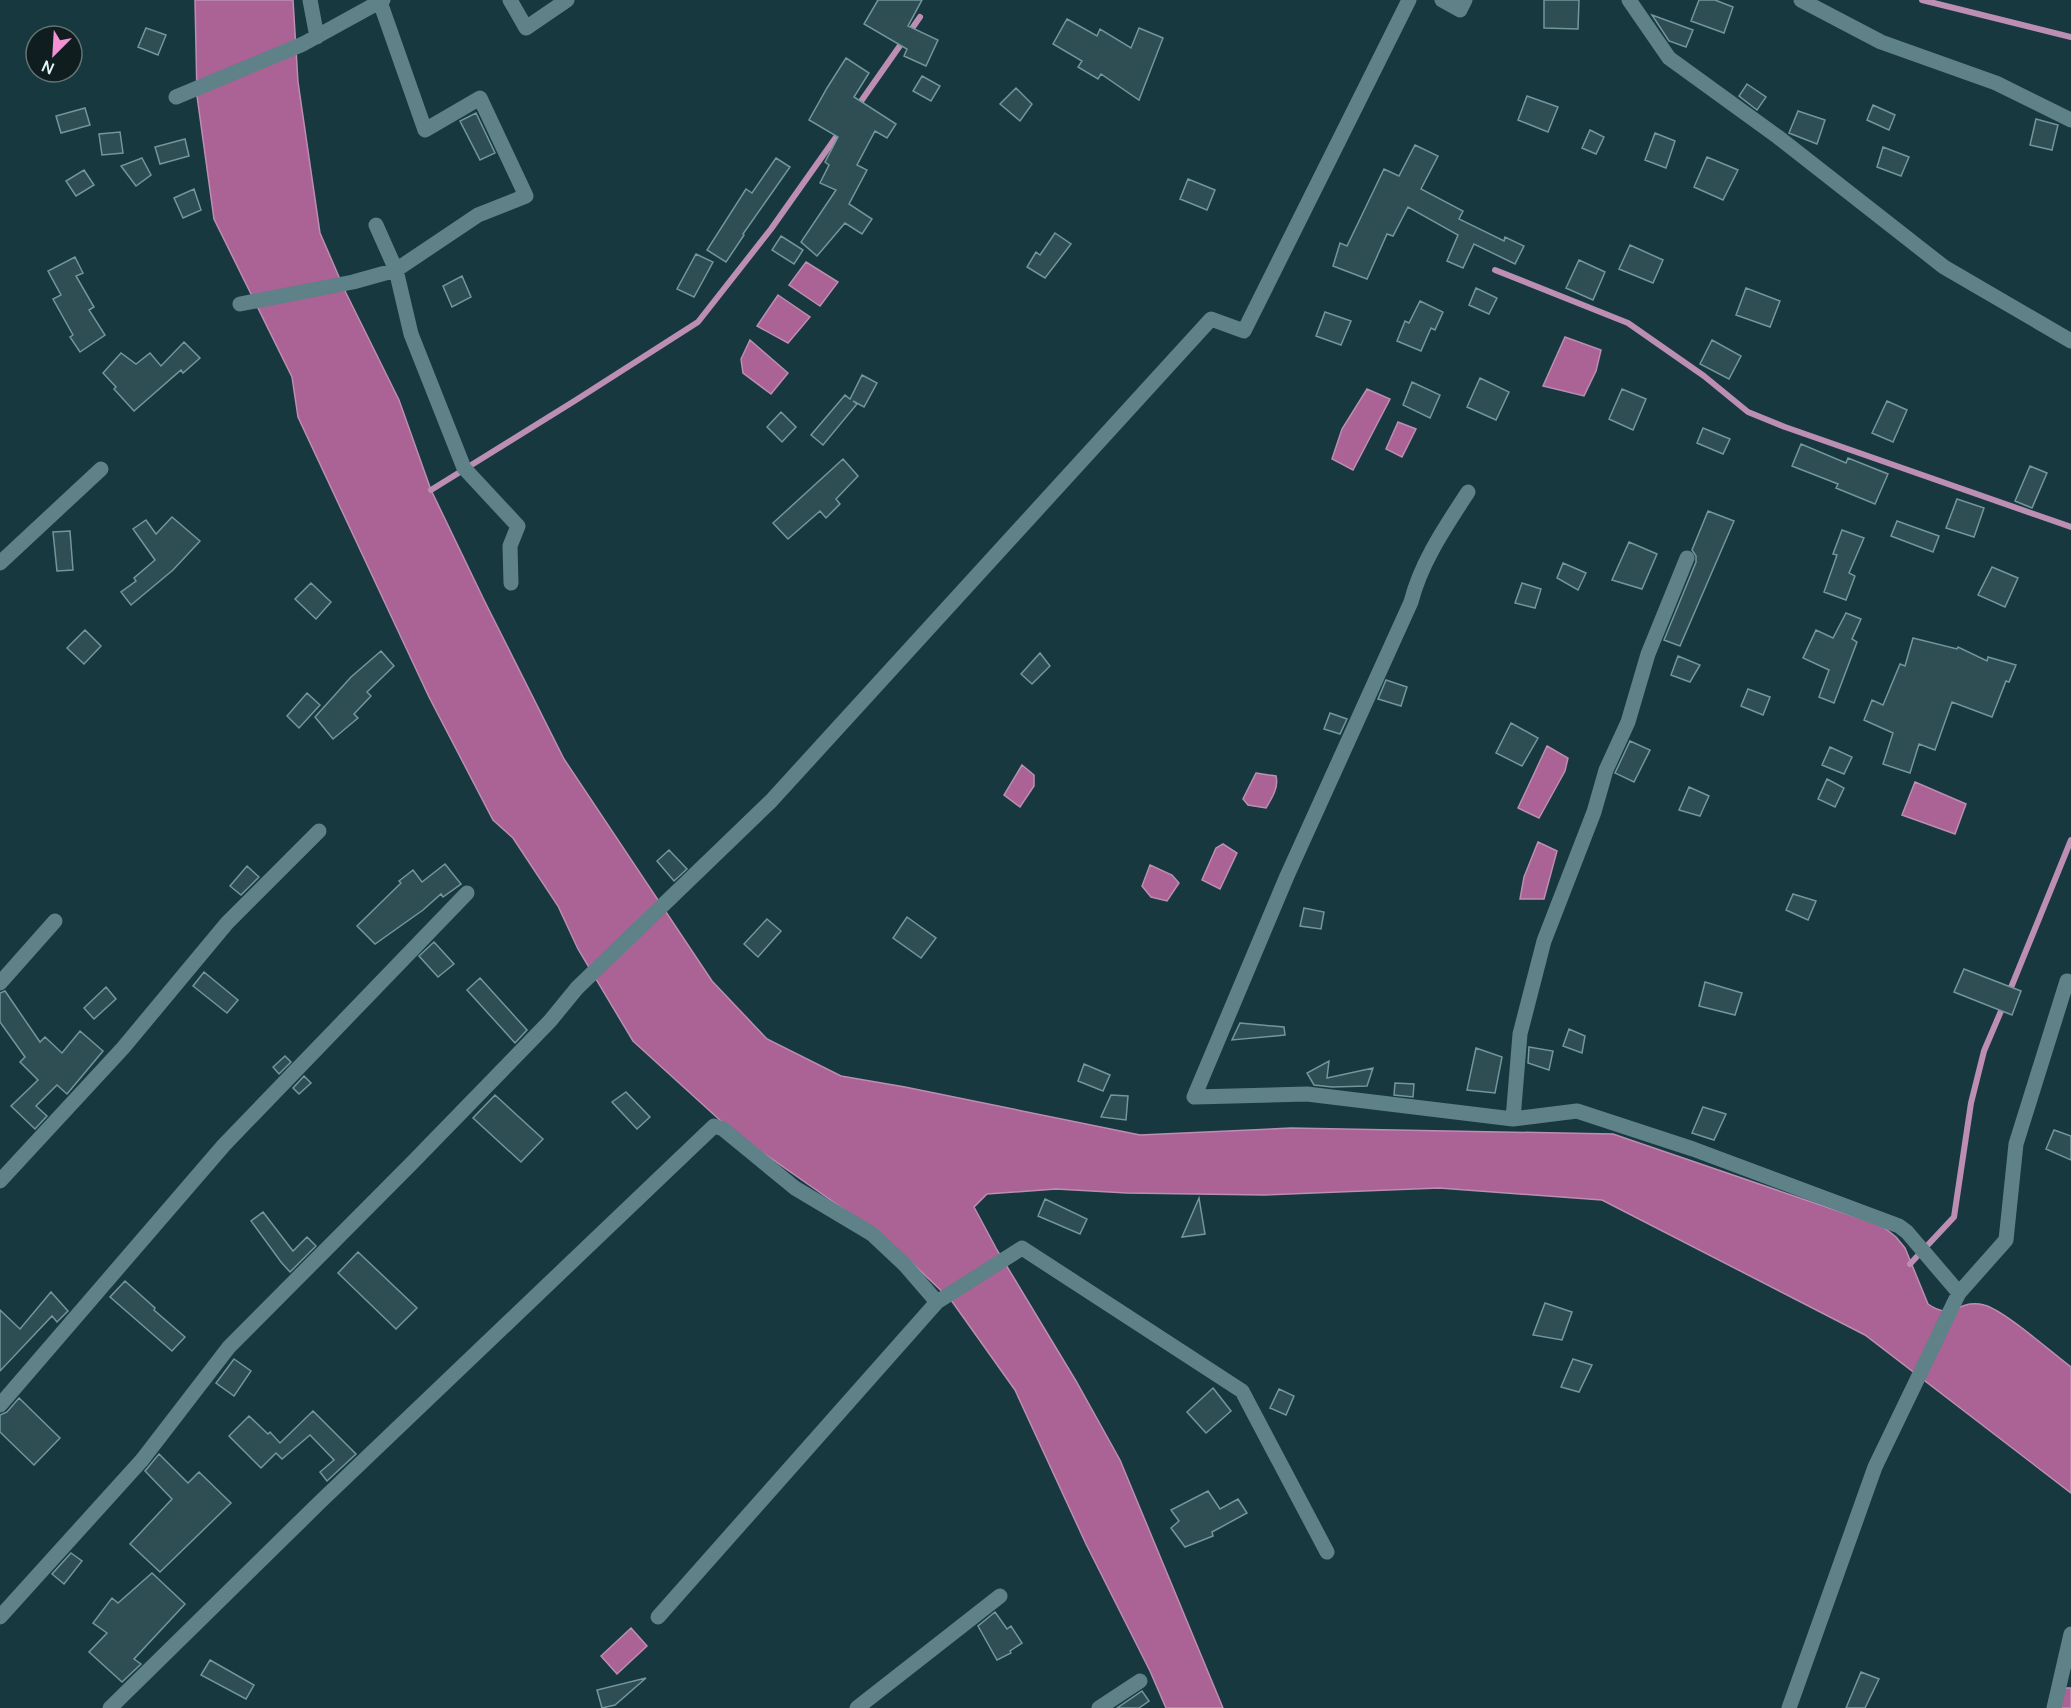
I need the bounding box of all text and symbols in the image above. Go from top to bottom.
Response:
north arrow [24,24,84,84]
text: N [38,55,58,80]

